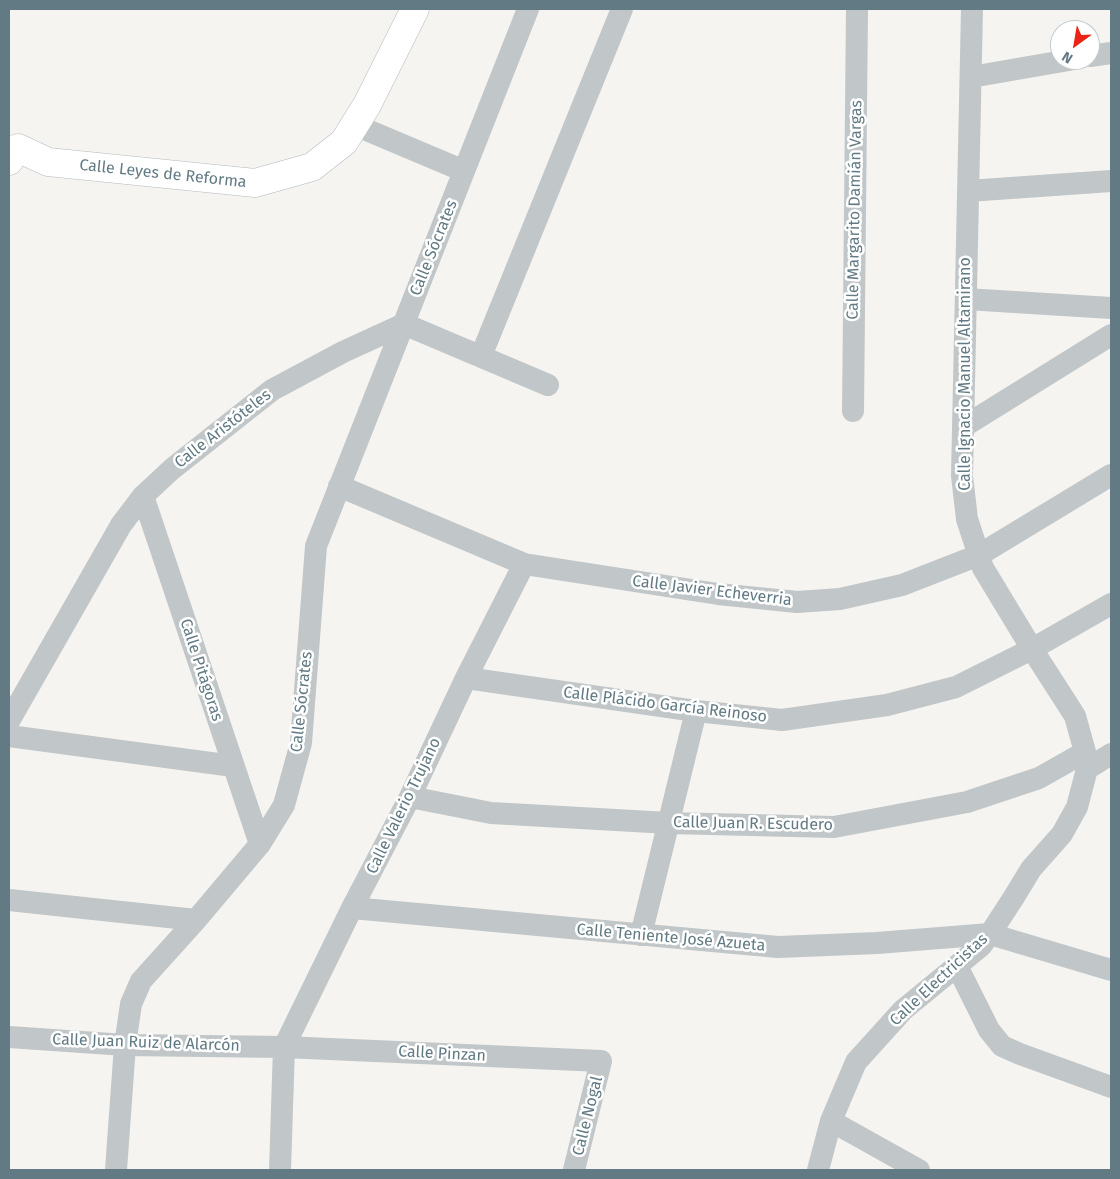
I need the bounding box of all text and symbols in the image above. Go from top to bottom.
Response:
north arrow [1050,20,1100,70]
text: N [1059,48,1076,67]
street label: Calle Margarito Damián Vargas [843,100,867,320]
street label: Calle Leyes de Reforma [79,156,247,192]
street label: Calle Sócrates [406,197,462,299]
street label: Calle Ignacio Manuel Altamirano [956,257,976,491]
street label: Calle Aristóteles [171,385,275,473]
street label: Calle Javier Echeverria [631,572,793,610]
street label: Calle Pitágoras [175,616,227,724]
street label: Calle Sócrates [287,651,317,753]
street label: Calle Plácido García Reinoso [562,683,768,727]
street label: Calle Valerio Trujano [363,735,445,877]
street label: Calle Juan R. Escudero [673,813,833,835]
street label: Calle Teniente José Azueta [576,920,766,956]
street label: Calle Electricistas [886,930,992,1030]
street label: Calle Juan Ruiz de Alarcón [52,1030,240,1056]
street label: Calle Pinzan [398,1042,486,1066]
street label: Calle Nogal [569,1074,607,1158]

